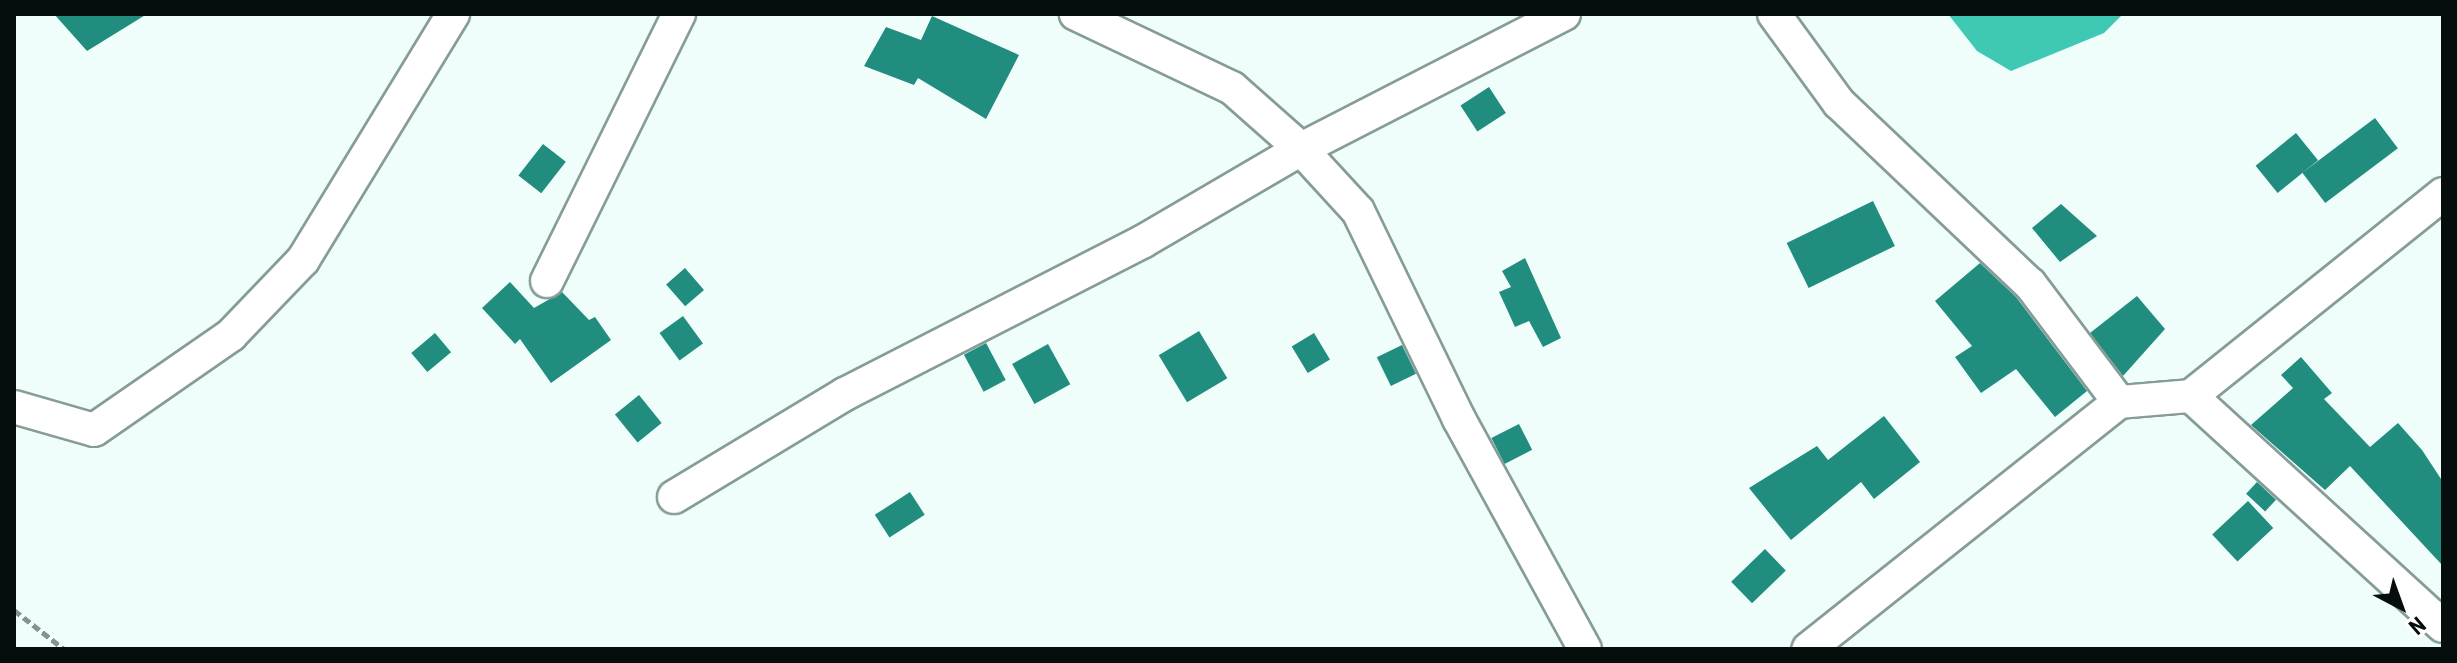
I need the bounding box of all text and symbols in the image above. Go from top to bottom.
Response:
north arrow [2361,567,2441,647]
text: N [2404,612,2430,639]

